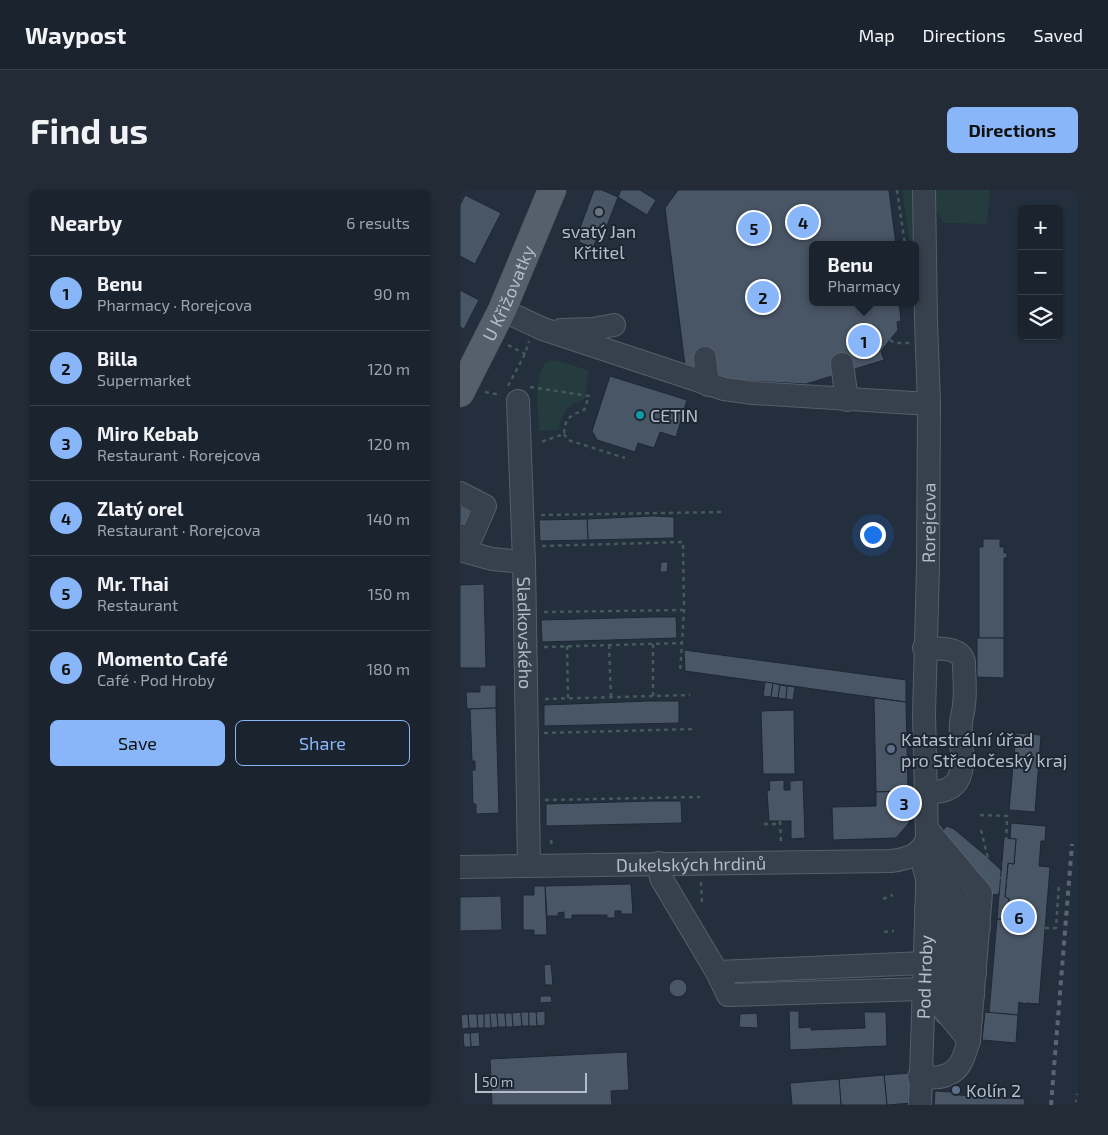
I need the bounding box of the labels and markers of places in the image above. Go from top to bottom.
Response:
pin: 4 [787,203,819,241]
marker: svatý Jan Křtitel [593,206,605,218]
pin: 5 [738,209,770,247]
place label: svatý Jan Křtitel [562,220,636,263]
pin: 2 [747,278,779,316]
pin: 1 [848,322,880,360]
place label: CETIN [650,404,698,426]
marker: CETIN [634,409,646,421]
place label: Katastrální úřad pro Středočeský kraj [901,728,1067,771]
marker: Katastrální úřad pro Středočeský kraj [885,743,897,755]
pin: 3 [888,784,920,822]
pin: 6 [1003,898,1035,936]
place label: Kolín 2 [966,1079,1021,1101]
marker: Kolín 2 [950,1084,962,1096]

